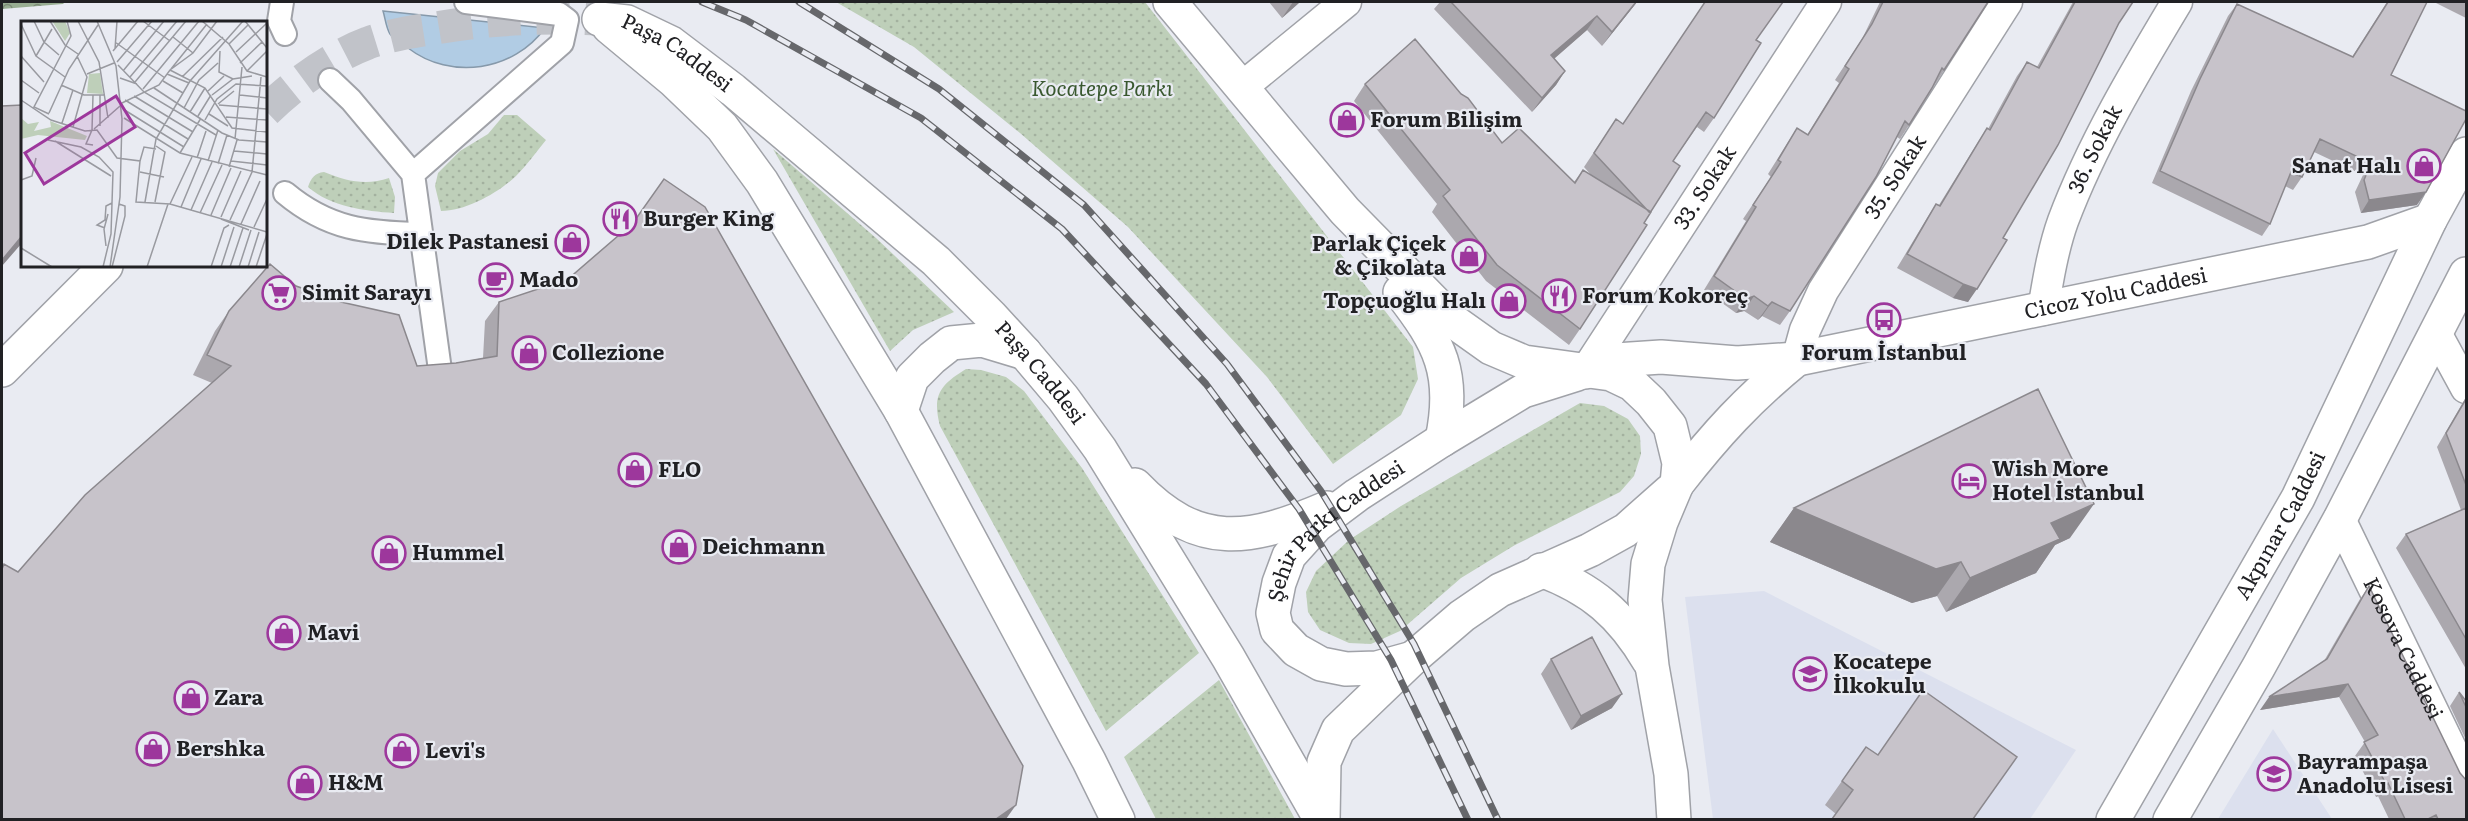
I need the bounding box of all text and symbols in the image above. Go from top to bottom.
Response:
street label: Paşa Caddesi [617,4,740,98]
inset map [21,21,267,267]
park label: Kocatepe Parkı [1031,71,1174,102]
street label: 36. Sokak [2058,98,2128,197]
shop icon: Forum Bilişim [1329,102,1365,138]
place label: Forum Bilişim [1370,102,1523,133]
street label: 35. Sokak [1855,127,1932,224]
street label: 33. Sokak [1664,138,1742,234]
place label: Sanat Halı [2292,148,2401,179]
shop icon: Sanat Halı [2406,148,2442,184]
restaurant icon: Burger King [602,201,638,237]
place label: Burger King [643,201,774,232]
place label: Dilek Pastanesi [386,224,549,255]
shop icon: Dilek Pastanesi [554,224,590,260]
place label: Parlak Çiçek & Çikolata [1312,226,1447,281]
shop icon: Parlak Çiçek & Çikolata [1451,238,1487,274]
street label: Cicoz Yolu Caddesi [2021,257,2209,325]
cafe icon: Mado [478,262,514,298]
place label: Mado [519,262,578,293]
supermarket icon: Simit Sarayı [261,275,297,311]
place label: Simit Sarayı [302,275,432,306]
restaurant icon: Forum Kokoreç [1541,278,1577,314]
place label: Forum Kokoreç [1582,278,1748,309]
place label: Topçuoğlu Halı [1323,283,1486,314]
shop icon: Topçuoğlu Halı [1491,283,1527,319]
bus stop icon: Forum İstanbul [1866,302,1902,338]
street label: Paşa Caddesi [989,312,1095,429]
shop icon: Collezione [511,335,547,371]
place label: Collezione [552,335,665,366]
place label: Forum İstanbul [1801,335,1967,366]
street label: Akpınar Caddesi [2225,445,2331,604]
street label: Şehir Parkı Caddesi [1258,451,1409,604]
place label: Wish More Hotel İstanbul [1992,451,2145,506]
shop icon: FLO [617,452,653,488]
place label: FLO [658,452,701,483]
hotel icon: Wish More Hotel İstanbul [1951,463,1987,499]
shop icon: Deichmann [661,529,697,565]
place label: Deichmann [702,529,826,560]
shop icon: Hummel [371,535,407,571]
place label: Hummel [412,535,505,566]
street label: Kosova Caddesi [2357,571,2453,724]
shop icon: Mavi [266,615,302,651]
place label: Mavi [307,615,360,646]
place label: Kocatepe İlkokulu [1833,644,1932,699]
school or university icon: Kocatepe İlkokulu [1792,656,1828,692]
shop icon: Zara [173,680,209,716]
place label: Zara [214,680,265,711]
shop icon: Bershka [135,731,171,767]
place label: Bershka [176,731,266,762]
shop icon: Levi's [384,733,420,769]
place label: Levi's [425,733,485,764]
place label: Bayrampaşa Anadolu Lisesi [2297,744,2454,799]
school or university icon: Bayrampaşa Anadolu Lisesi [2256,756,2292,792]
shop icon: H&M [287,765,323,801]
place label: H&M [328,765,384,796]

